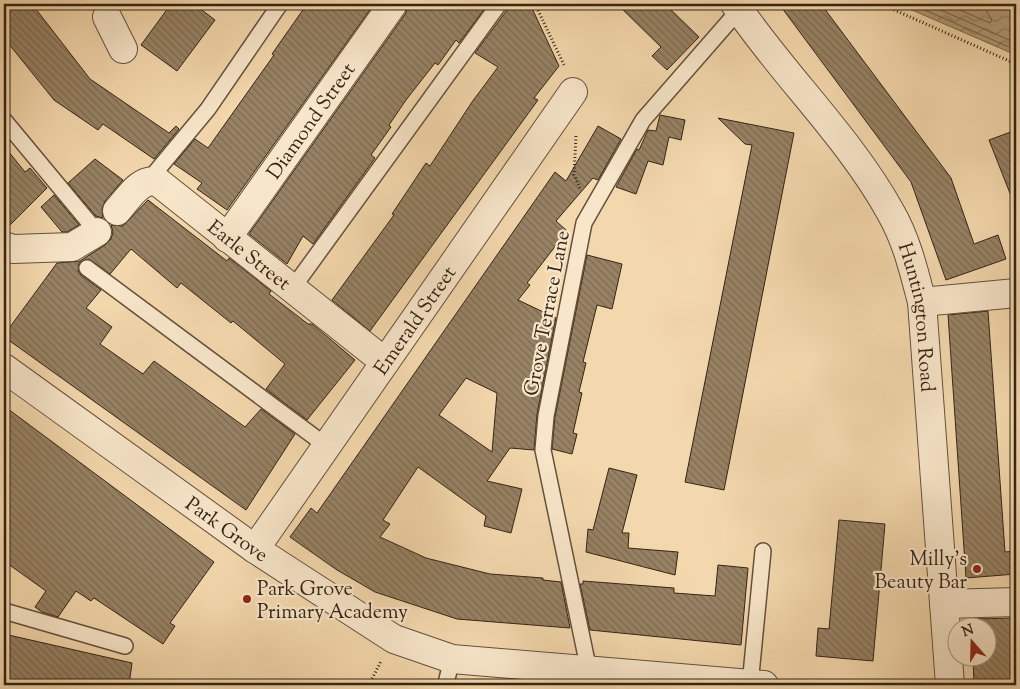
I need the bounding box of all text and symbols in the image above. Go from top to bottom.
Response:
street label: Diamond Street [261,58,364,186]
street label: Earle Street [200,214,296,299]
street label: Grove Terrace Lane [518,228,579,399]
street label: Huntington Road [889,239,941,393]
street label: Emerald Street [368,261,465,382]
street label: Park Grove [178,491,273,571]
place label: Milly's Beauty Bar [875,546,967,598]
marker: Milly's Beauty Bar [971,563,983,575]
place label: Park Grove Primary Academy [257,576,408,628]
marker: Park Grove Primary Academy [241,593,253,605]
north arrow [948,616,998,666]
text: N [960,620,977,643]

